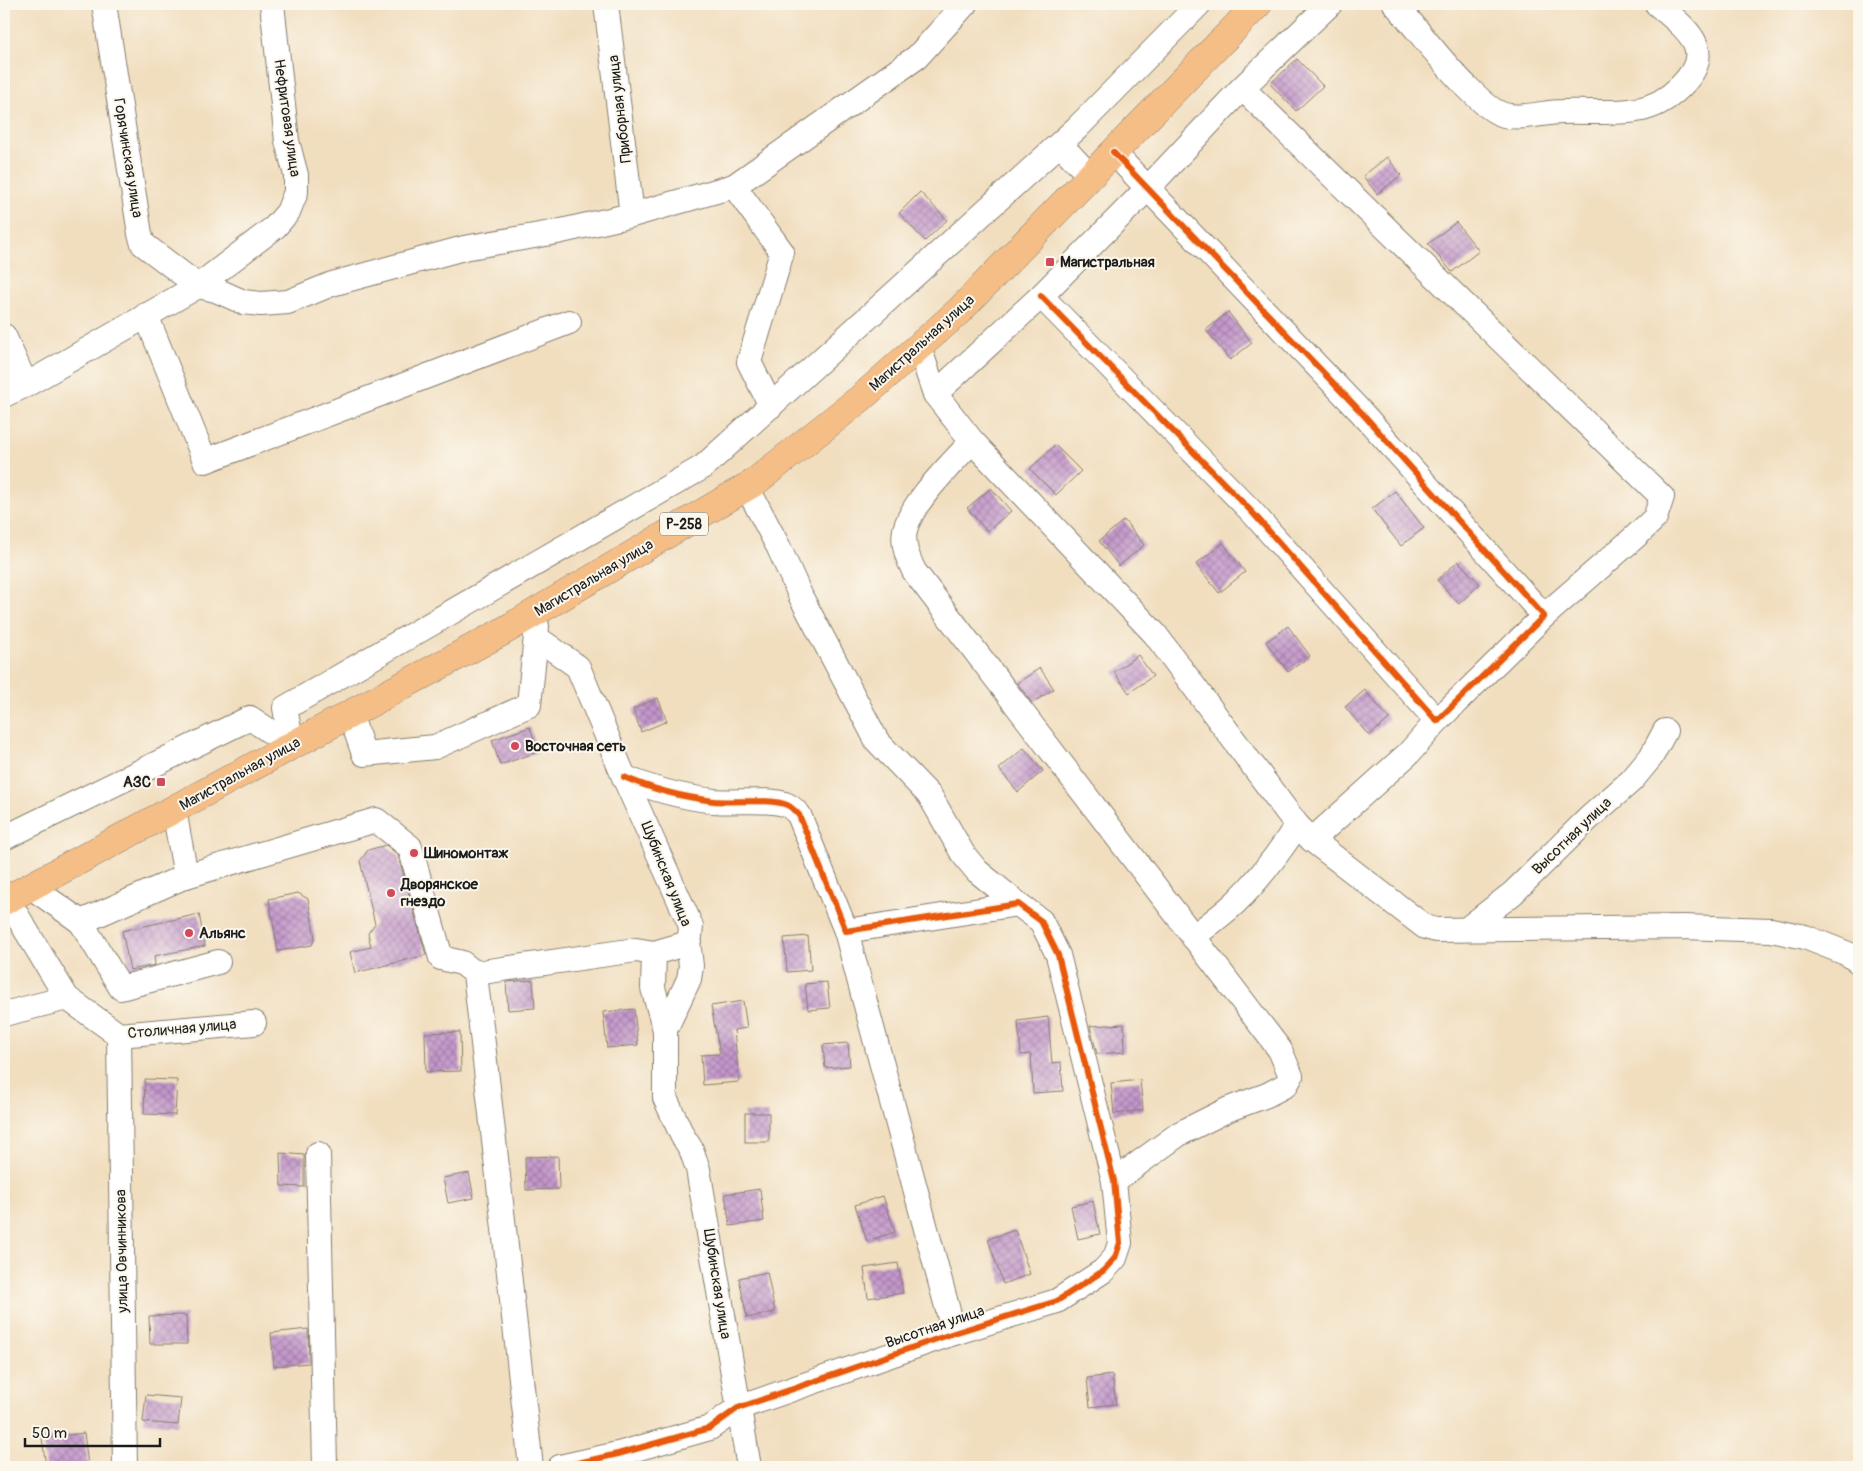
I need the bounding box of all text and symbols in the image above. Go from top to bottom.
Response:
street label: Приборная улица [604,54,636,164]
street label: Нефритовая улица [269,58,305,178]
street label: Горячинская улица [109,97,147,219]
place label: Магистральная [1060,253,1155,272]
marker: Магистральная [1044,256,1056,268]
street label: Магистральная улица [865,291,979,395]
road number: Р-258 [660,512,708,536]
street label: Магистральная улица [531,535,657,621]
street label: Магистральная улица [176,733,304,815]
place label: Восточная сеть [525,737,626,756]
marker: Восточная сеть [509,740,521,752]
place label: АЗС [123,773,151,792]
marker: АЗС [155,776,167,788]
street label: Высотная улица [1528,793,1616,879]
street label: Шубинская улица [636,819,696,929]
place label: Шиномонтаж [423,844,508,863]
marker: Шиномонтаж [408,847,420,859]
place label: Дворянское гнездо [400,875,478,911]
marker: Дворянское гнездо [385,887,397,899]
place label: Альянс [199,924,246,943]
marker: Альянс [183,927,195,939]
street label: Столичная улица [127,1015,237,1043]
street label: улица Овчинникова [111,1189,133,1314]
street label: Шубинская улица [699,1227,735,1341]
street label: Высотная улица [883,1301,987,1353]
scale bar [25,1416,160,1448]
text: 50 m [32,1424,67,1443]

